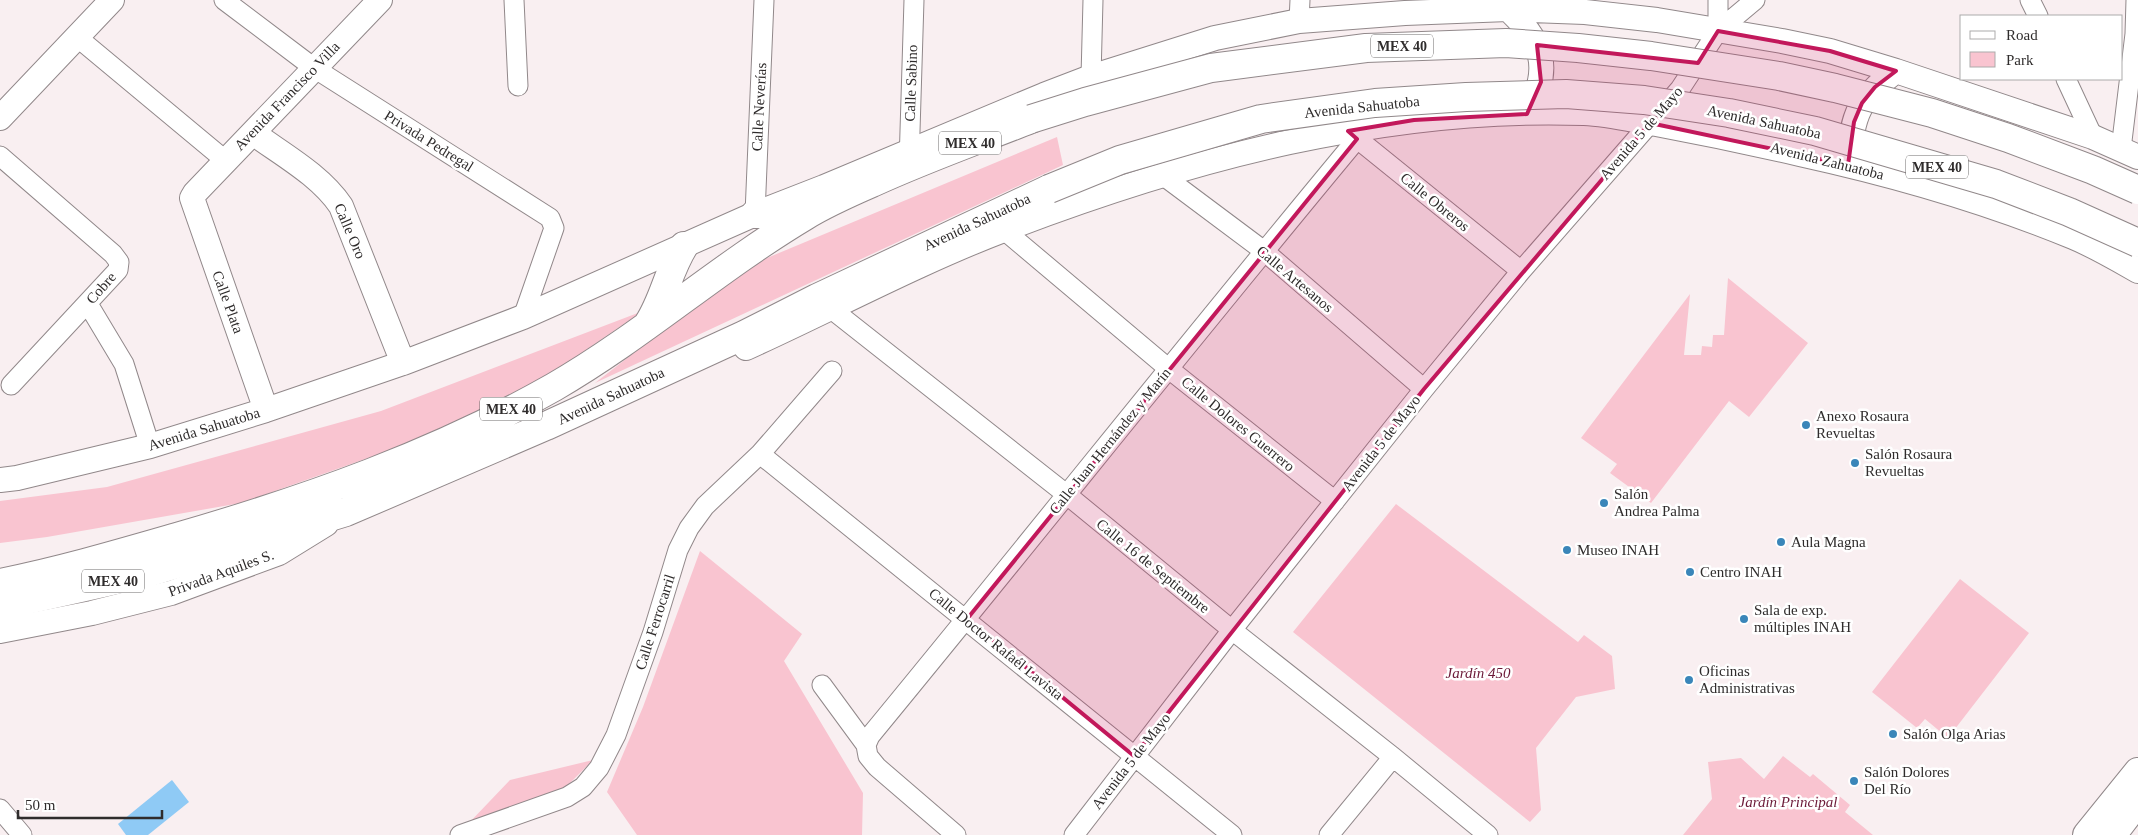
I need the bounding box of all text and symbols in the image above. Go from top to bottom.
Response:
legend [1960,15,2123,80]
text: Road [2006,27,2038,43]
road number: MEX 40 [1371,34,1433,58]
street label: Avenida Francisco Villa [231,38,343,153]
street label: Calle Sabino [902,44,920,122]
text: Park [2006,52,2034,68]
street label: Calle Neverías [749,62,769,152]
street label: Avenida 5 de Mayo [1596,83,1686,183]
street label: Avenida Sahuatoba [1304,93,1421,121]
street label: Avenida Sahuatoba [1706,102,1823,142]
street label: Privada Pedregal [381,107,477,175]
road number: MEX 40 [939,132,1001,154]
street label: Avenida Zahuatoba [1768,139,1886,183]
road number: MEX 40 [1906,156,1968,178]
street label: Calle Obreros [1397,169,1473,235]
street label: Avenida Sahuatoba [921,190,1033,254]
street label: Calle Oro [331,201,369,261]
street label: Calle Artesanos [1254,242,1336,316]
street label: Cobre [83,269,119,307]
street label: Calle Plata [209,269,247,336]
street label: Avenida Sahuatoba [555,364,667,428]
street label: Calle Juan Hernández y Marín [1046,364,1174,517]
street label: Calle Dolores Guerrero [1178,373,1298,475]
street label: Avenida 5 de Mayo [1338,392,1424,494]
road number: MEX 40 [480,398,542,420]
street label: Avenida Sahuatoba [146,404,262,454]
place label: Anexo Rosaura Revueltas [1816,408,1909,441]
marker: Anexo Rosaura Revueltas [1800,419,1812,431]
place label: Salón Rosaura Revueltas [1865,446,1952,479]
marker: Salón Rosaura Revueltas [1849,457,1861,469]
place label: Salón Andrea Palma [1614,486,1700,519]
marker: Salón Andrea Palma [1598,497,1610,509]
street label: Calle 16 de Septiembre [1093,516,1213,617]
place label: Aula Magna [1791,534,1866,550]
marker: Aula Magna [1775,536,1787,548]
place label: Museo INAH [1577,542,1659,558]
marker: Museo INAH [1561,544,1573,556]
street label: Privada Aquiles S. [166,546,276,600]
place label: Centro INAH [1700,564,1782,580]
marker: Centro INAH [1684,566,1696,578]
road number: MEX 40 [82,570,144,592]
street label: Calle Ferrocarril [632,572,678,672]
street label: Calle Doctor Rafaél Lavista [926,585,1067,703]
place label: Sala de exp. múltiples INAH [1754,602,1851,635]
marker: Sala de exp. múltiples INAH [1738,613,1750,625]
place label: Oficinas Administrativas [1699,663,1795,696]
park label: Jardín 450 [1446,665,1511,681]
marker: Oficinas Administrativas [1683,674,1695,686]
street label: Avenida 5 de Mayo [1088,710,1174,812]
place label: Salón Olga Arias [1903,726,2006,742]
marker: Salón Olga Arias [1887,728,1899,740]
place label: Salón Dolores Del Río [1864,764,1950,797]
marker: Salón Dolores Del Río [1848,775,1860,787]
scale bar [18,788,161,820]
park label: Jardín Principal [1738,794,1838,810]
text: 50 m [25,797,56,813]

